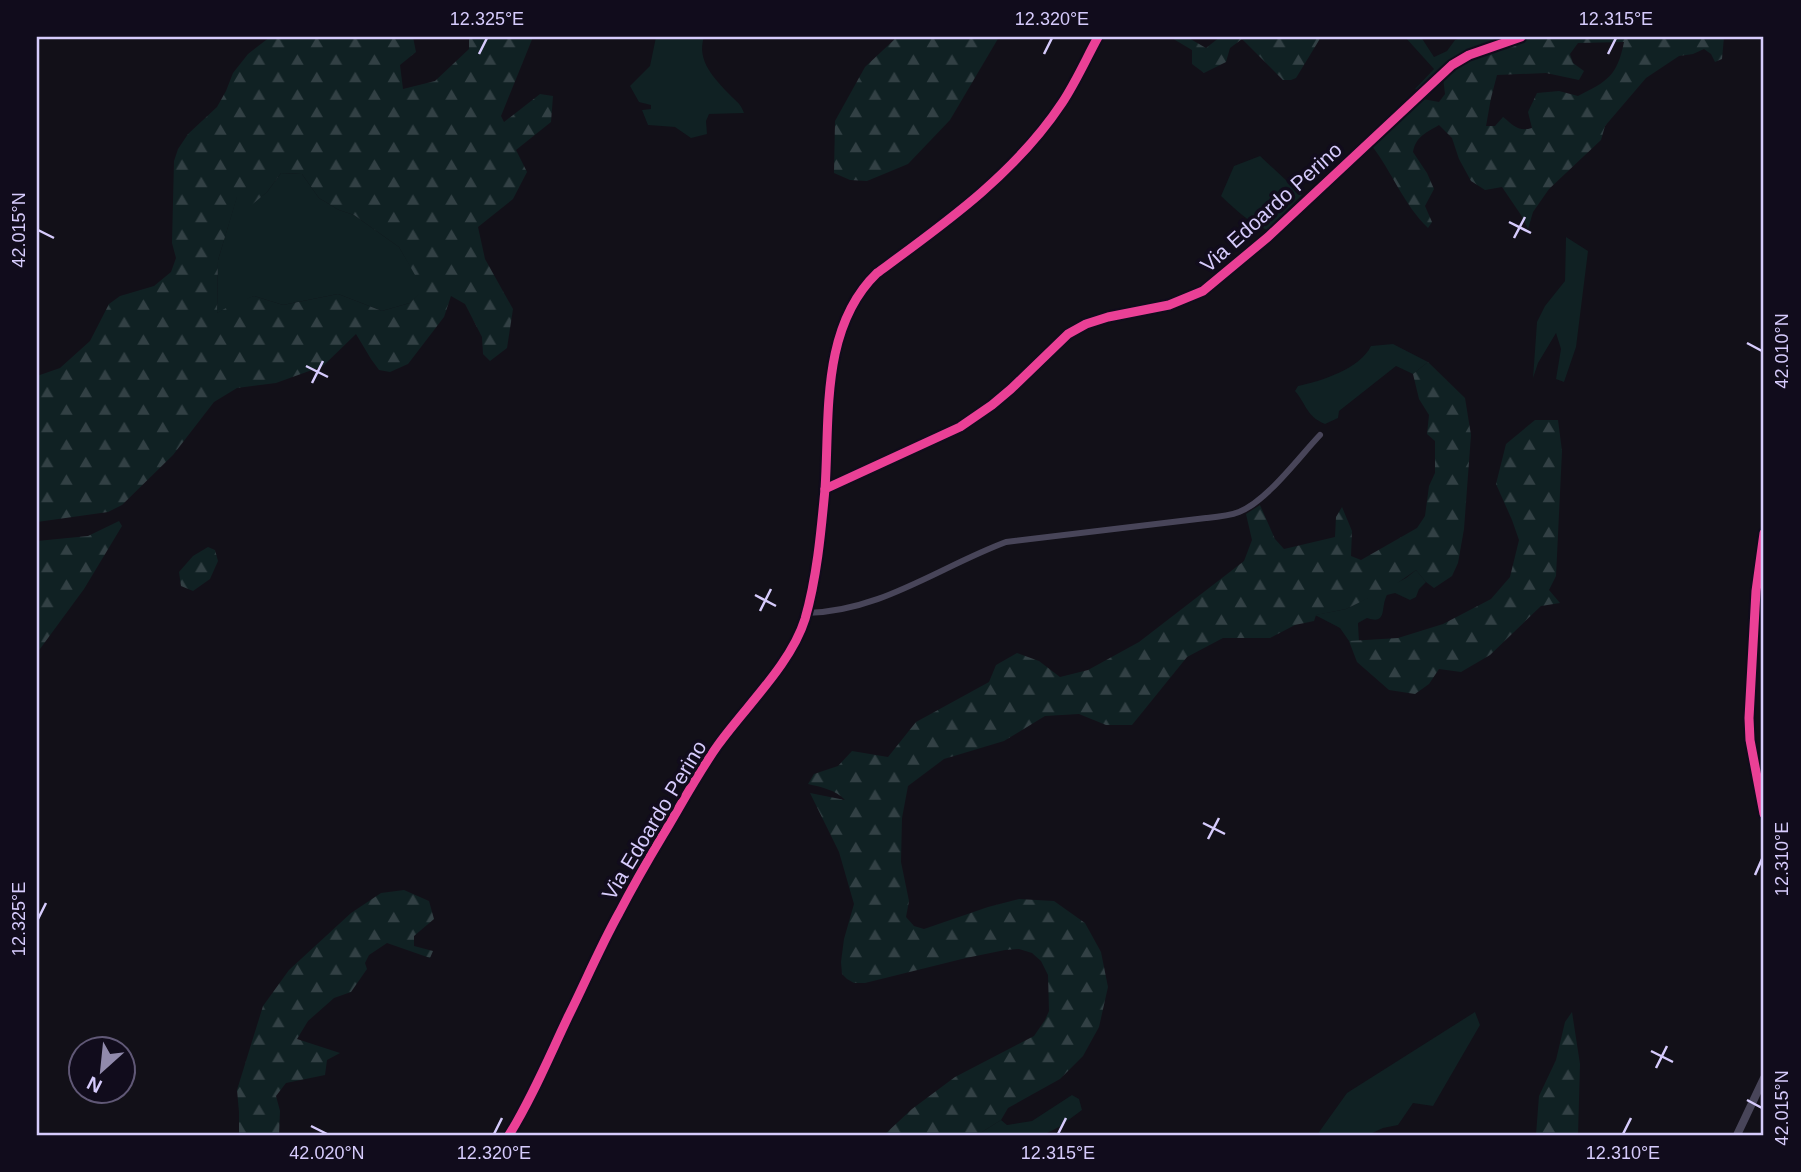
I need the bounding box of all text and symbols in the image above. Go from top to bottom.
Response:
text: 12.325°E [450,9,524,29]
text: 12.320°E [1015,9,1089,29]
text: 12.315°E [1579,9,1653,29]
street label: Via Edoardo Perino [1196,138,1346,276]
text: 42.015°N [9,192,29,268]
text: 42.010°N [1772,313,1792,389]
street label: Via Edoardo Perino [597,736,711,904]
text: 12.310°E [1772,822,1792,896]
text: 12.325°E [9,882,29,956]
north arrow [66,1036,136,1106]
text: 42.015°N [1772,1070,1792,1146]
text: N [84,1072,105,1097]
text: 42.020°N [289,1143,365,1163]
text: 12.320°E [457,1143,531,1163]
text: 12.315°E [1021,1143,1095,1163]
text: 12.310°E [1586,1143,1660,1163]

